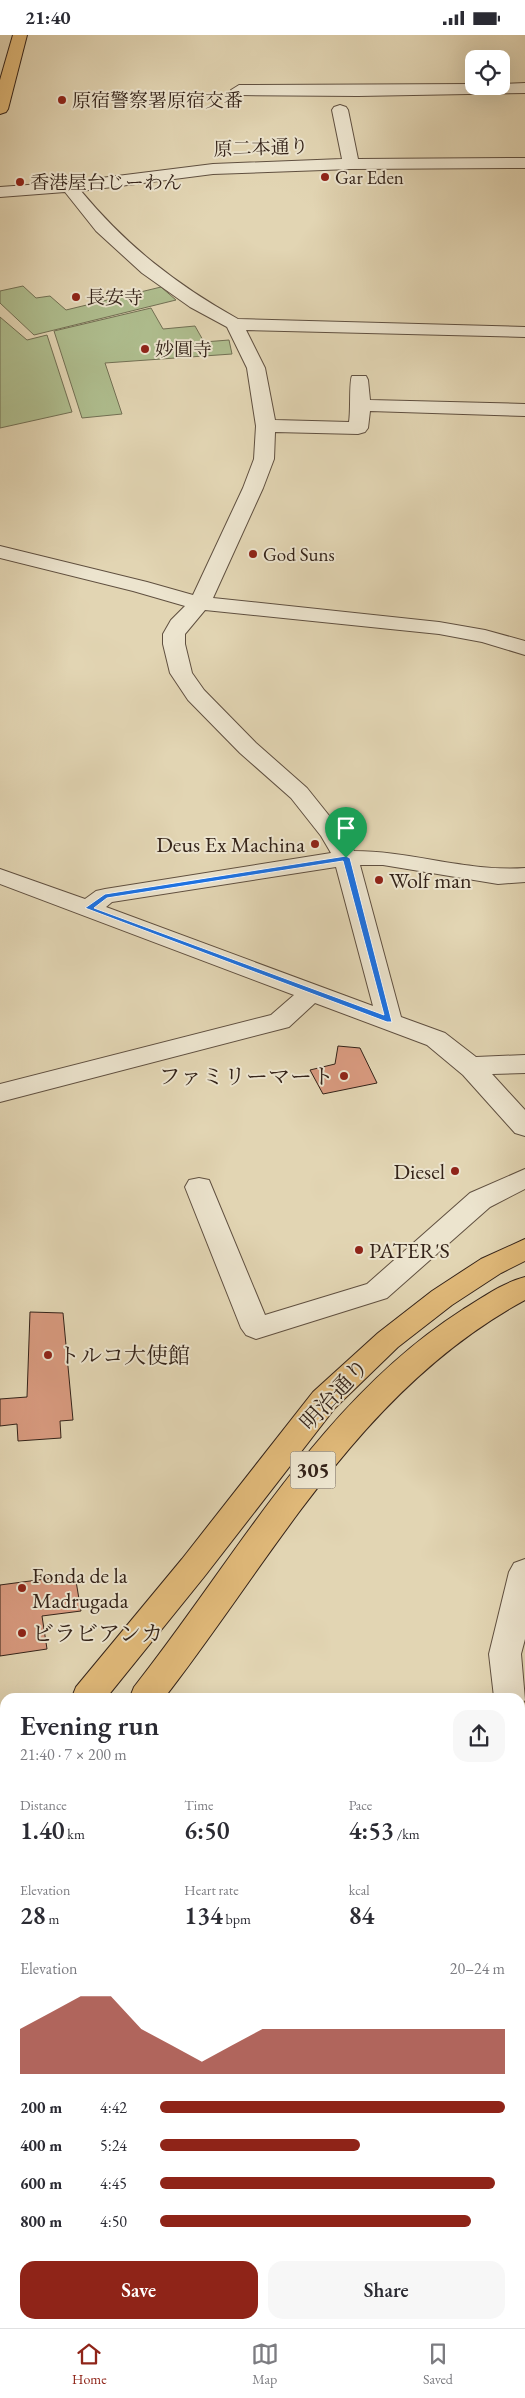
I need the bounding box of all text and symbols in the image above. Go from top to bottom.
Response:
text: 21:40 [25,5,71,30]
map controls [465,50,510,95]
button: locate [465,50,510,95]
place label: 原宿警察署原宿交番 [72,88,243,113]
marker: 原宿警察署原宿交番 [56,94,68,106]
street label: 原二本通り [213,133,309,162]
place label: Gar Eden [335,165,404,190]
place label: 香港屋台じーわん [30,170,182,195]
marker: Gar Eden [319,171,331,183]
marker: 香港屋台じーわん [14,176,26,188]
place label: 長安寺 [86,285,143,310]
marker: 長安寺 [70,291,82,303]
place label: 妙圓寺 [155,337,212,362]
marker: 妙圓寺 [139,343,151,355]
place label: God Suns [263,542,335,567]
marker: God Suns [247,548,259,560]
pin [325,807,367,858]
icon: arrive [332,814,360,842]
place label: Deus Ex Machina [156,830,305,859]
marker: Deus Ex Machina [309,838,321,850]
place label: Wolf man [389,866,472,895]
marker: Wolf man [373,874,385,886]
place label: ファミリーマート [158,1062,334,1091]
marker: ファミリーマート [338,1070,350,1082]
place label: Diesel [393,1157,445,1186]
marker: Diesel [449,1165,461,1177]
place label: PATER'S [369,1236,450,1265]
marker: PATER'S [353,1244,365,1256]
place label: トルコ大使館 [58,1341,190,1370]
marker: トルコ大使館 [42,1349,54,1361]
street label: 明治通り [294,1352,375,1436]
road number: 305 [290,1451,336,1489]
place label: Fonda de la Madrugada [32,1561,129,1615]
marker: Fonda de la Madrugada [16,1582,28,1594]
place label: ビラビアンカ [32,1619,163,1648]
marker: ビラビアンカ [16,1627,28,1639]
text: Evening run [20,1707,159,1743]
button: share [453,1710,505,1762]
text: 21:40 · 7 × 200 m [20,1744,127,1765]
text: Distance [20,1796,67,1814]
text: Time [184,1796,214,1814]
text: Pace [349,1796,372,1814]
text: 1.40 [20,1814,65,1846]
text: 6:50 [184,1814,230,1846]
text: 4:53 [349,1814,394,1846]
text: km [65,1825,85,1843]
text: /km [394,1825,420,1843]
text: Elevation [20,1881,70,1899]
text: Heart rate [184,1881,239,1899]
text: kcal [349,1881,370,1899]
text: 28 [20,1899,46,1931]
text: 134 [184,1899,223,1931]
text: 84 [349,1899,374,1931]
text: m [46,1910,59,1928]
text: bpm [223,1910,251,1928]
text: Elevation [20,1958,78,1979]
text: 20–24 m [450,1958,505,1979]
text: 200 m [20,2097,62,2118]
text: 4:42 [100,2097,127,2118]
text: 400 m [20,2135,62,2156]
text: 5:24 [100,2135,127,2156]
text: 600 m [20,2173,62,2194]
text: 4:45 [100,2173,127,2194]
text: 800 m [20,2211,62,2232]
text: 4:50 [100,2211,127,2232]
button: Save [20,2261,258,2319]
button: Share [268,2261,505,2319]
tab: Home [72,2340,107,2388]
tab: Map [251,2340,279,2388]
tab: Saved [423,2340,453,2388]

